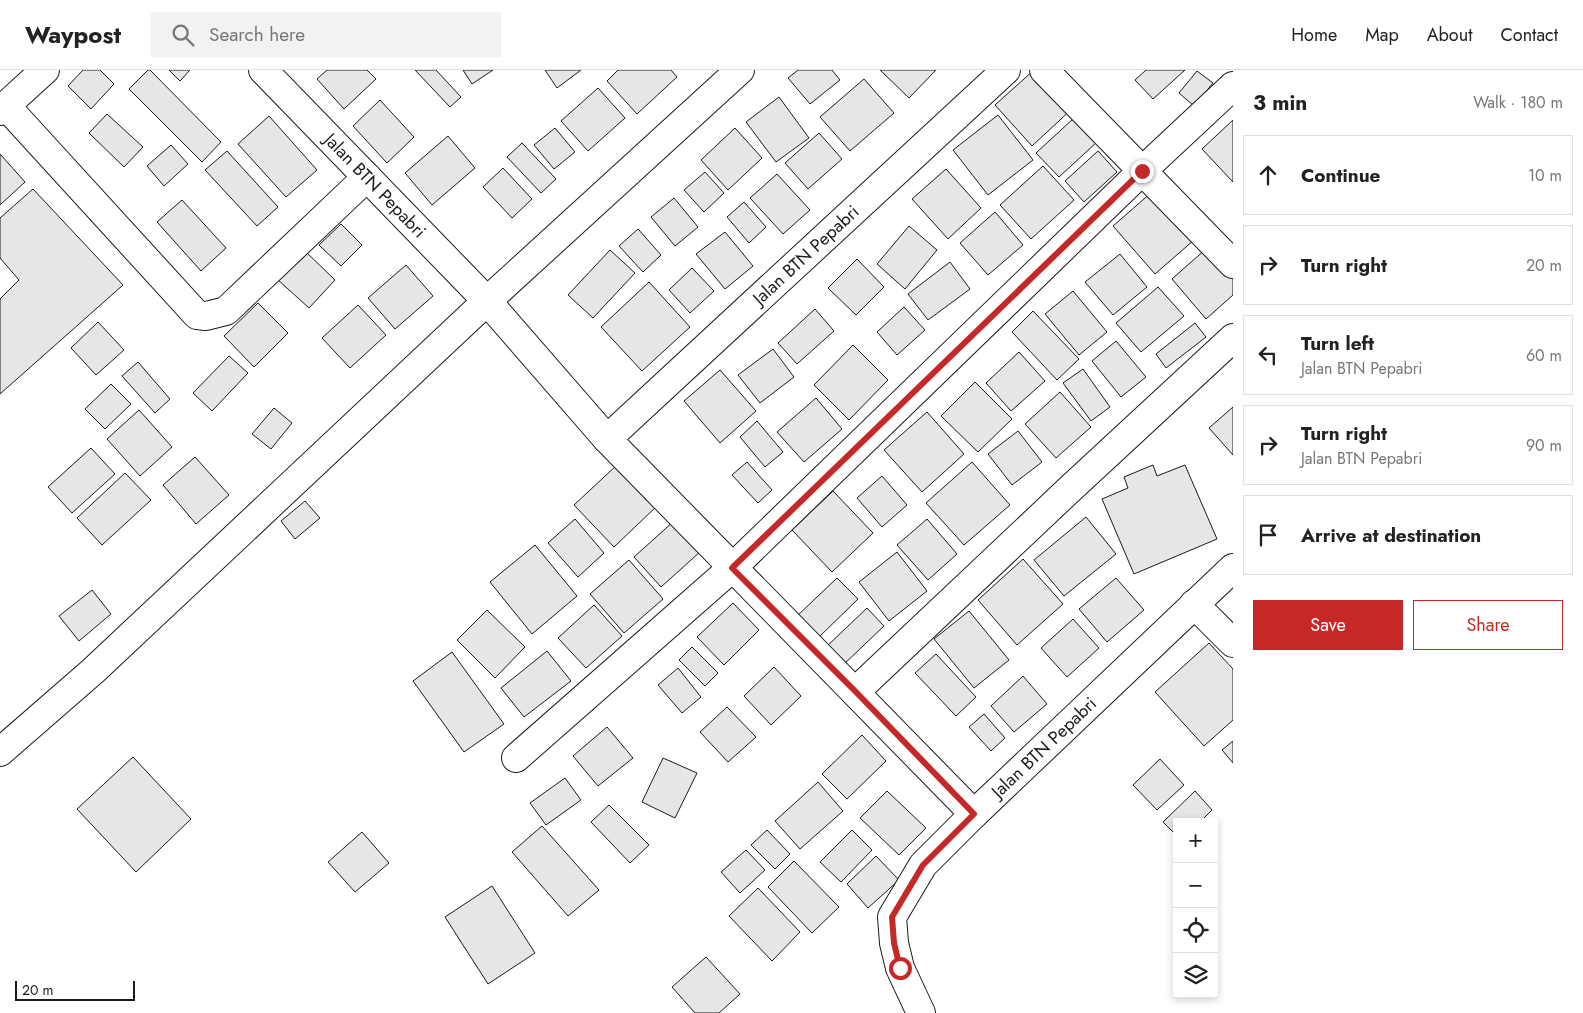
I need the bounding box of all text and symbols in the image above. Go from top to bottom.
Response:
search box [151,12,501,57]
text: Waypost [25,17,121,52]
icon: search [169,21,197,49]
text: Search here [209,21,305,48]
text: Home [1291,22,1337,48]
text: Map [1365,22,1399,48]
text: About [1427,22,1472,48]
text: Contact [1500,22,1558,48]
text: 3 min [1253,88,1307,118]
text: Walk · 180 m [1473,91,1563,114]
street label: Jalan BTN Pepabri [317,126,432,244]
route end [1131,160,1154,183]
icon: ahead [1254,161,1282,189]
text: Continue [1301,162,1380,189]
text: 10 m [1528,164,1562,187]
street label: Jalan BTN Pepabri [746,199,865,312]
icon: right [1254,251,1282,279]
text: Turn right [1301,252,1387,279]
text: 20 m [1526,254,1562,277]
text: Turn left [1301,330,1374,357]
icon: left [1254,341,1282,369]
text: 60 m [1526,344,1562,367]
text: Jalan BTN Pepabri [1301,357,1422,380]
text: Turn right [1301,420,1387,447]
icon: right [1254,431,1282,459]
text: 90 m [1526,434,1562,457]
text: Jalan BTN Pepabri [1301,447,1422,470]
icon: arrive [1254,521,1282,549]
text: Arrive at destination [1301,522,1481,549]
button: Save [1253,600,1403,650]
button: Share [1413,600,1563,650]
street label: Jalan BTN Pepabri [984,691,1103,805]
map controls [1173,818,1218,998]
button: + [1173,818,1218,863]
button: − [1173,863,1218,908]
button: locate [1173,908,1218,953]
button: layers [1173,953,1218,998]
route start [889,957,912,980]
scale bar [15,978,135,1001]
text: 20 m [22,980,54,1000]

